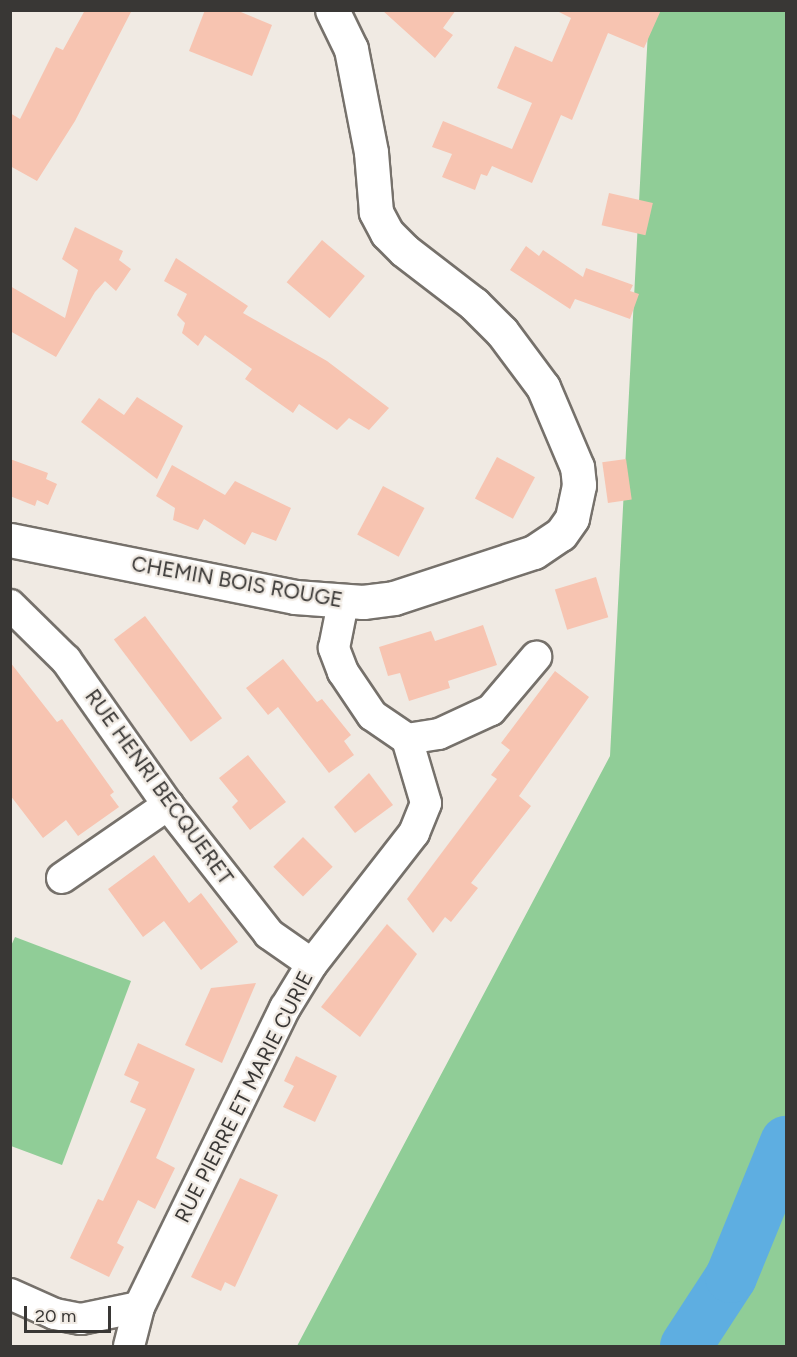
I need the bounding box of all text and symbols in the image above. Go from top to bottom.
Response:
street label: CHEMIN BOIS ROUGE [130,551,344,613]
street label: RUE HENRI BECQUERET [80,684,238,890]
street label: RUE PIERRE ET MARIE CURIE [170,967,318,1227]
scale bar [27,1294,114,1332]
text: 20 m [35,1305,76,1327]

